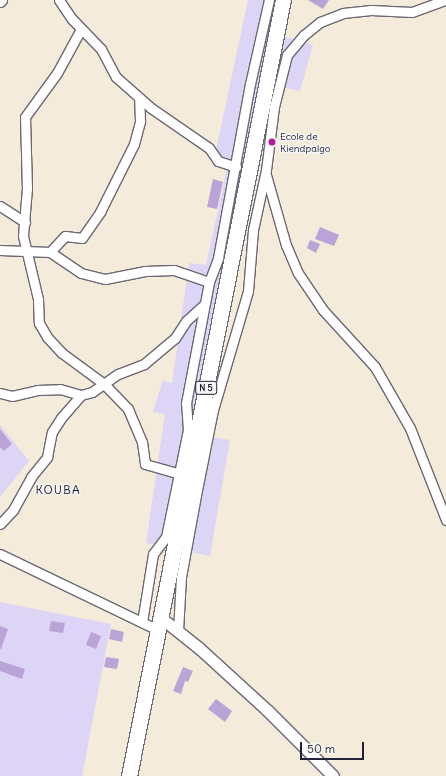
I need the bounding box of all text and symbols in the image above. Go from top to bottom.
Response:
place label: Ecole de Kiendpalgo [280,130,330,154]
marker: Ecole de Kiendpalgo [267,137,277,147]
road number: N 5 [195,381,217,395]
district label: KOUBA [35,483,81,497]
scale bar [302,734,366,760]
text: 50 m [307,741,335,756]

